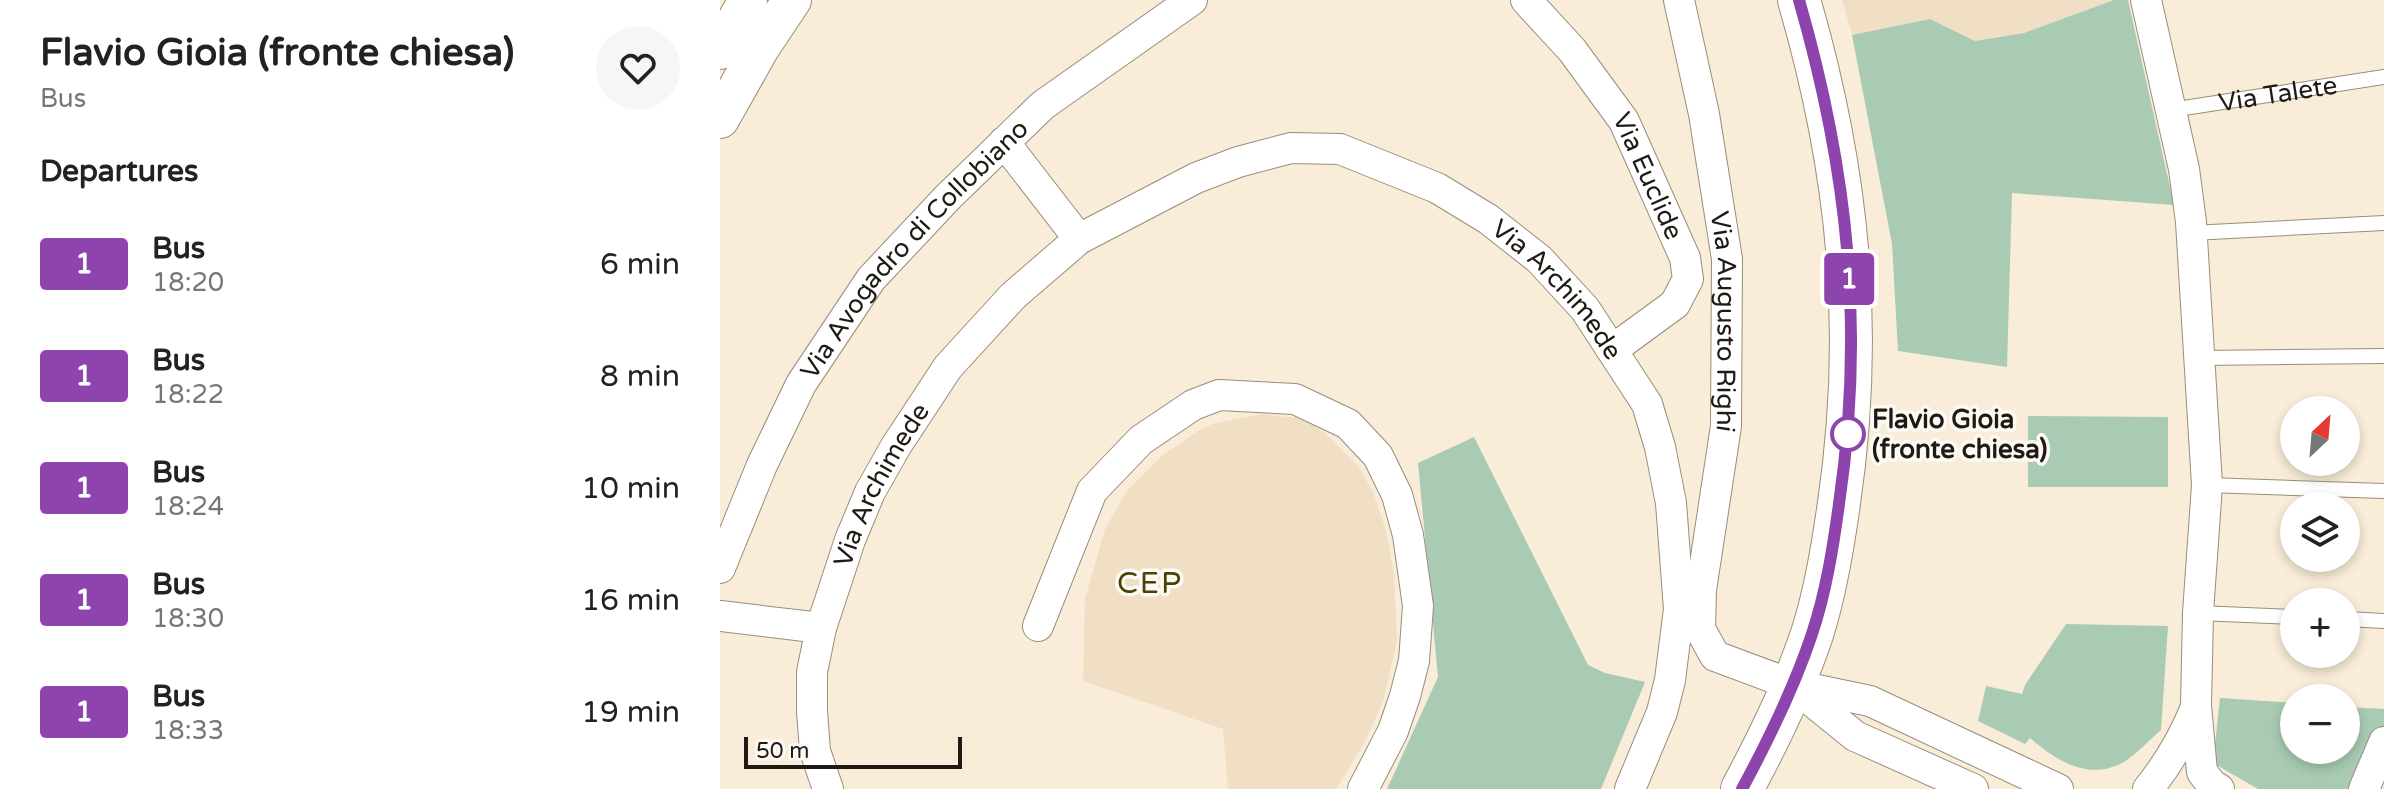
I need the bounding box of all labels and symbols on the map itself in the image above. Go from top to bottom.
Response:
street label: Via Talete [2216,69,2339,118]
street label: Via Euclide [1607,108,1690,244]
street label: Via Avogadro di Collobiano [794,113,1034,384]
street label: Via Augusto Righi [1704,209,1743,434]
street label: Via Archimede [1486,212,1629,365]
line badge: 1 [1823,253,1875,305]
north arrow [2280,396,2360,476]
street label: Via Archimede [827,397,936,571]
place label: Flavio Gioia (fronte chiesa) [1872,404,2047,465]
marker: Flavio Gioia (fronte chiesa) [1831,417,1865,451]
district label: CEP [1117,565,1183,602]
scale bar [744,733,962,769]

